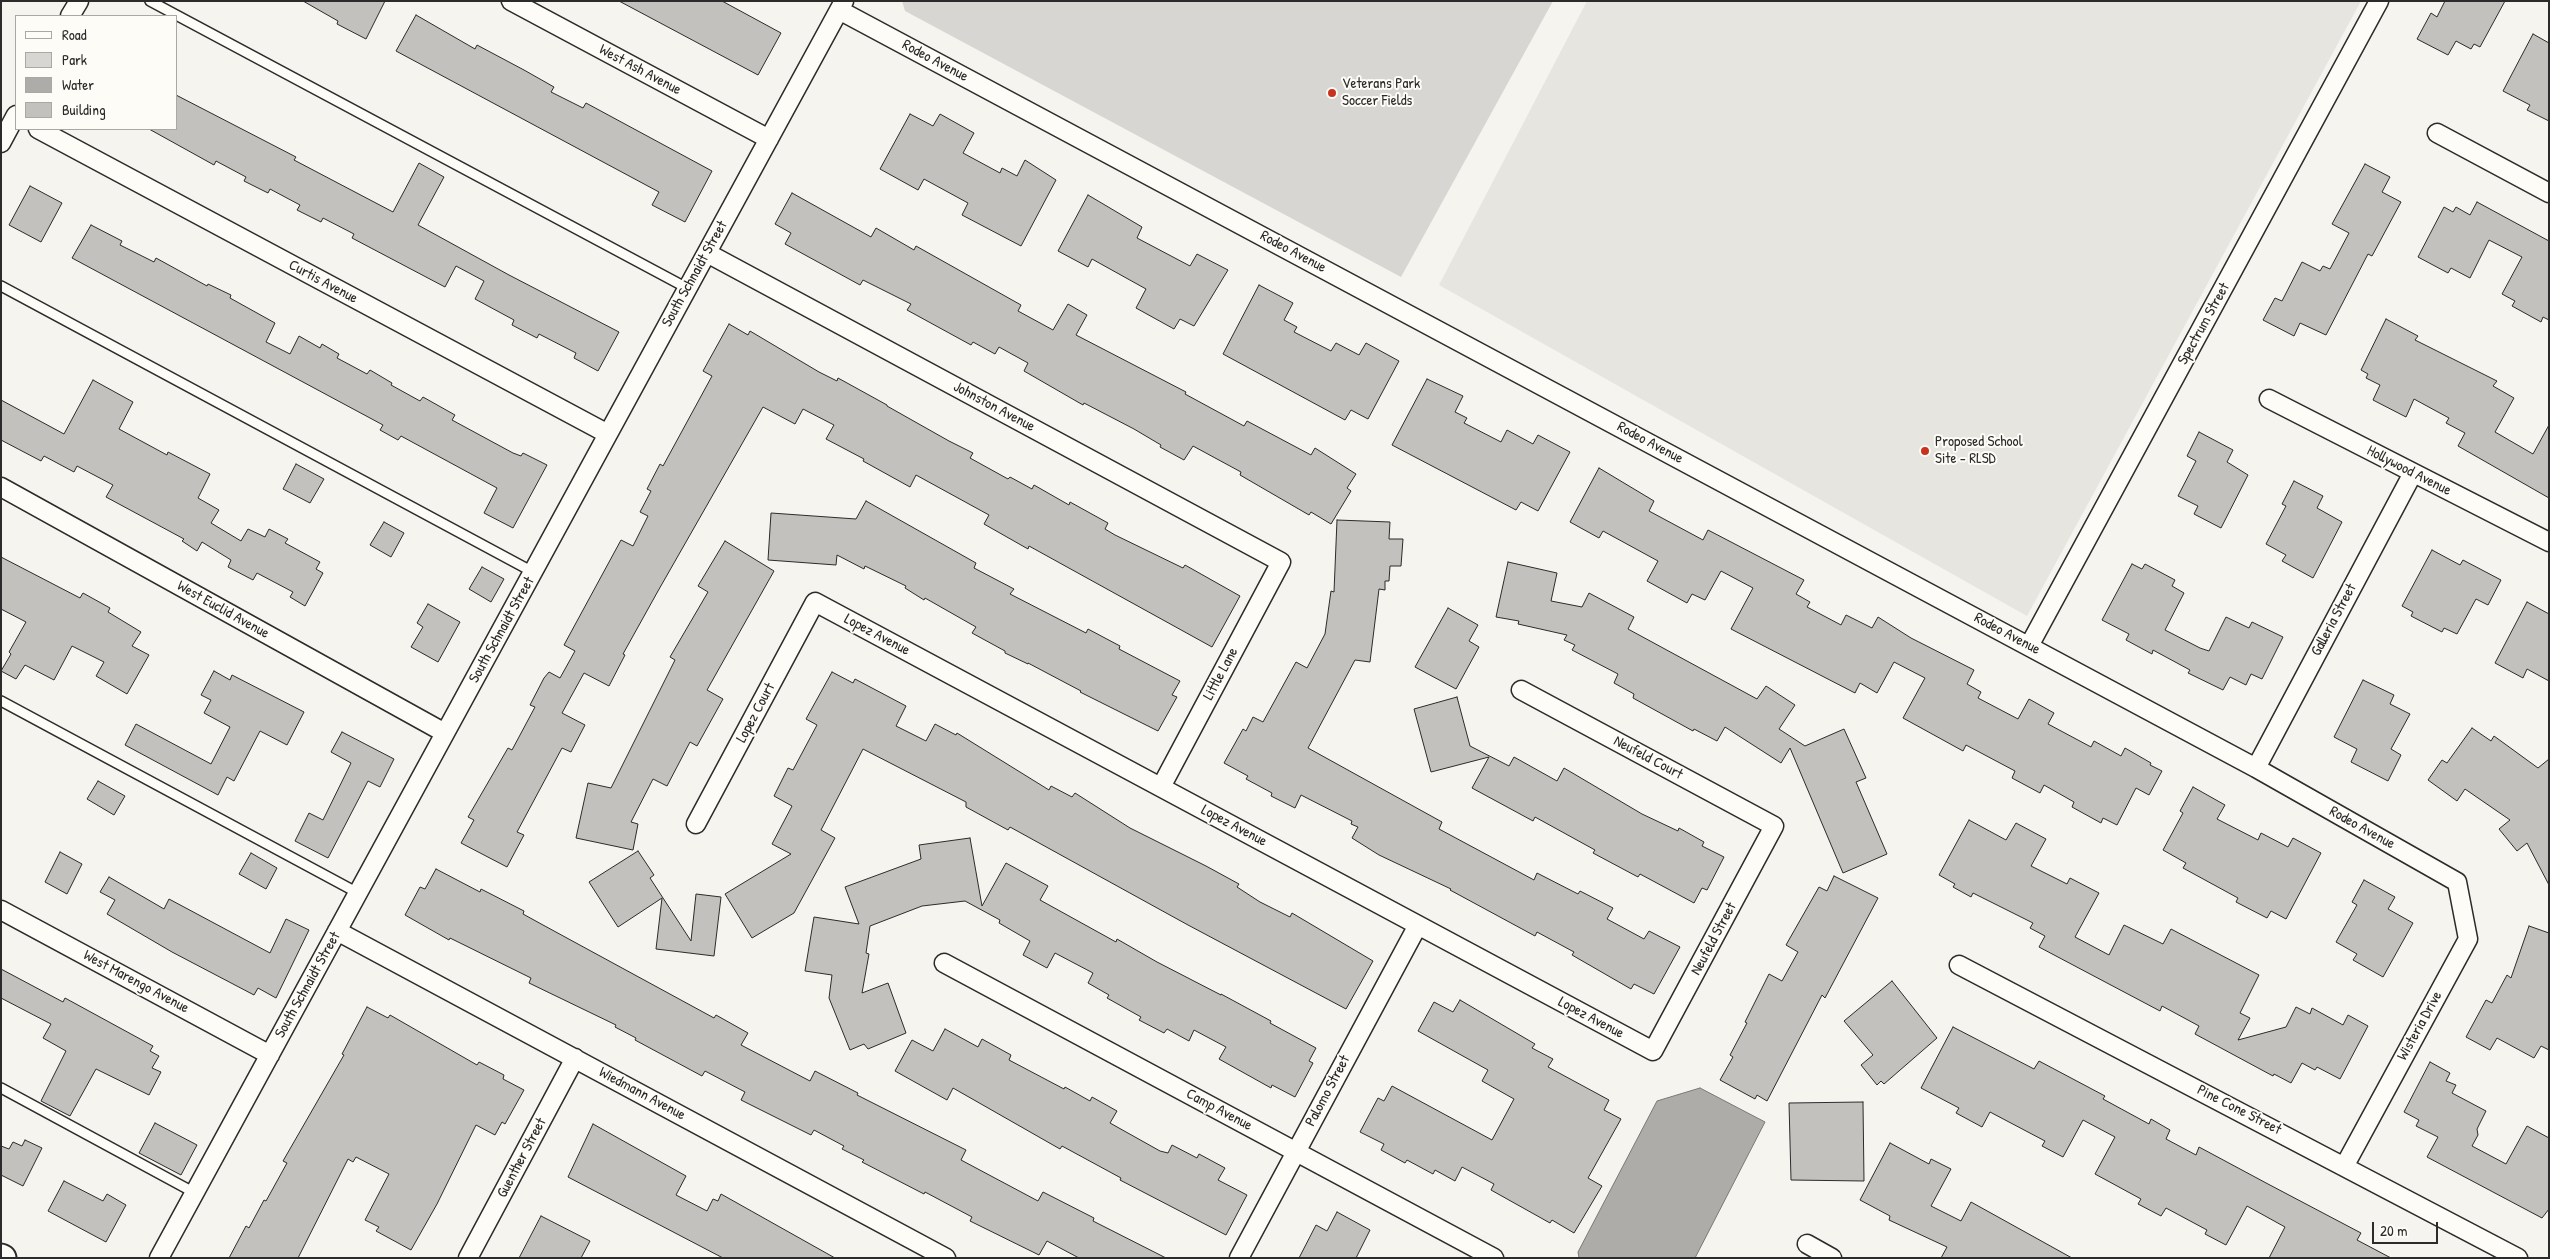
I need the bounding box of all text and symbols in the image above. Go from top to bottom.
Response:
legend [15,15,178,130]
text: Road [62,24,87,45]
street label: Rodeo Avenue [899,36,971,86]
street label: West Ash Avenue [596,41,684,99]
text: Park [62,49,87,70]
text: Water [62,74,94,95]
place label: Veterans Park Soccer Fields [1342,75,1420,110]
marker: Veterans Park Soccer Fields [1326,87,1338,99]
text: Building [62,99,106,120]
street label: South Schnaidt Street [658,218,732,330]
street label: Rodeo Avenue [1257,227,1329,277]
street label: Curtis Avenue [285,256,361,308]
street label: Spectrum Street [2174,280,2234,368]
street label: Johnston Avenue [950,378,1038,436]
street label: Rodeo Avenue [1614,418,1686,468]
place label: Proposed School Site - RLSD [1935,433,2023,468]
street label: Hollywood Avenue [2364,442,2454,500]
marker: Proposed School Site - RLSD [1919,445,1931,457]
street label: South Schnaidt Street [465,574,539,686]
street label: West Euclid Avenue [174,577,272,643]
street label: Galleria Street [2308,581,2360,659]
street label: Rodeo Avenue [1971,609,2043,659]
street label: Lopez Avenue [841,610,913,660]
street label: Little Lane [1200,645,1242,703]
street label: Lopez Court [733,680,779,746]
street label: Neufeld Court [1610,732,1686,784]
street label: Lopez Avenue [1198,801,1270,851]
street label: Rodeo Avenue [2326,803,2398,853]
street label: Neufeld Street [1687,900,1741,978]
street label: South Schnaidt Street [271,929,345,1041]
street label: West Marengo Avenue [80,947,192,1017]
street label: Wisteria Drive [2394,988,2446,1064]
street label: Lopez Avenue [1555,993,1627,1043]
street label: Palomo Street [1302,1052,1354,1130]
street label: Wiedmann Avenue [596,1064,688,1124]
street label: Pine Cone Street [2194,1081,2284,1139]
street label: Camp Avenue [1183,1085,1255,1135]
street label: Guenther Street [494,1115,550,1201]
scale bar [2375,1212,2441,1244]
text: 20 m [2380,1220,2407,1241]

